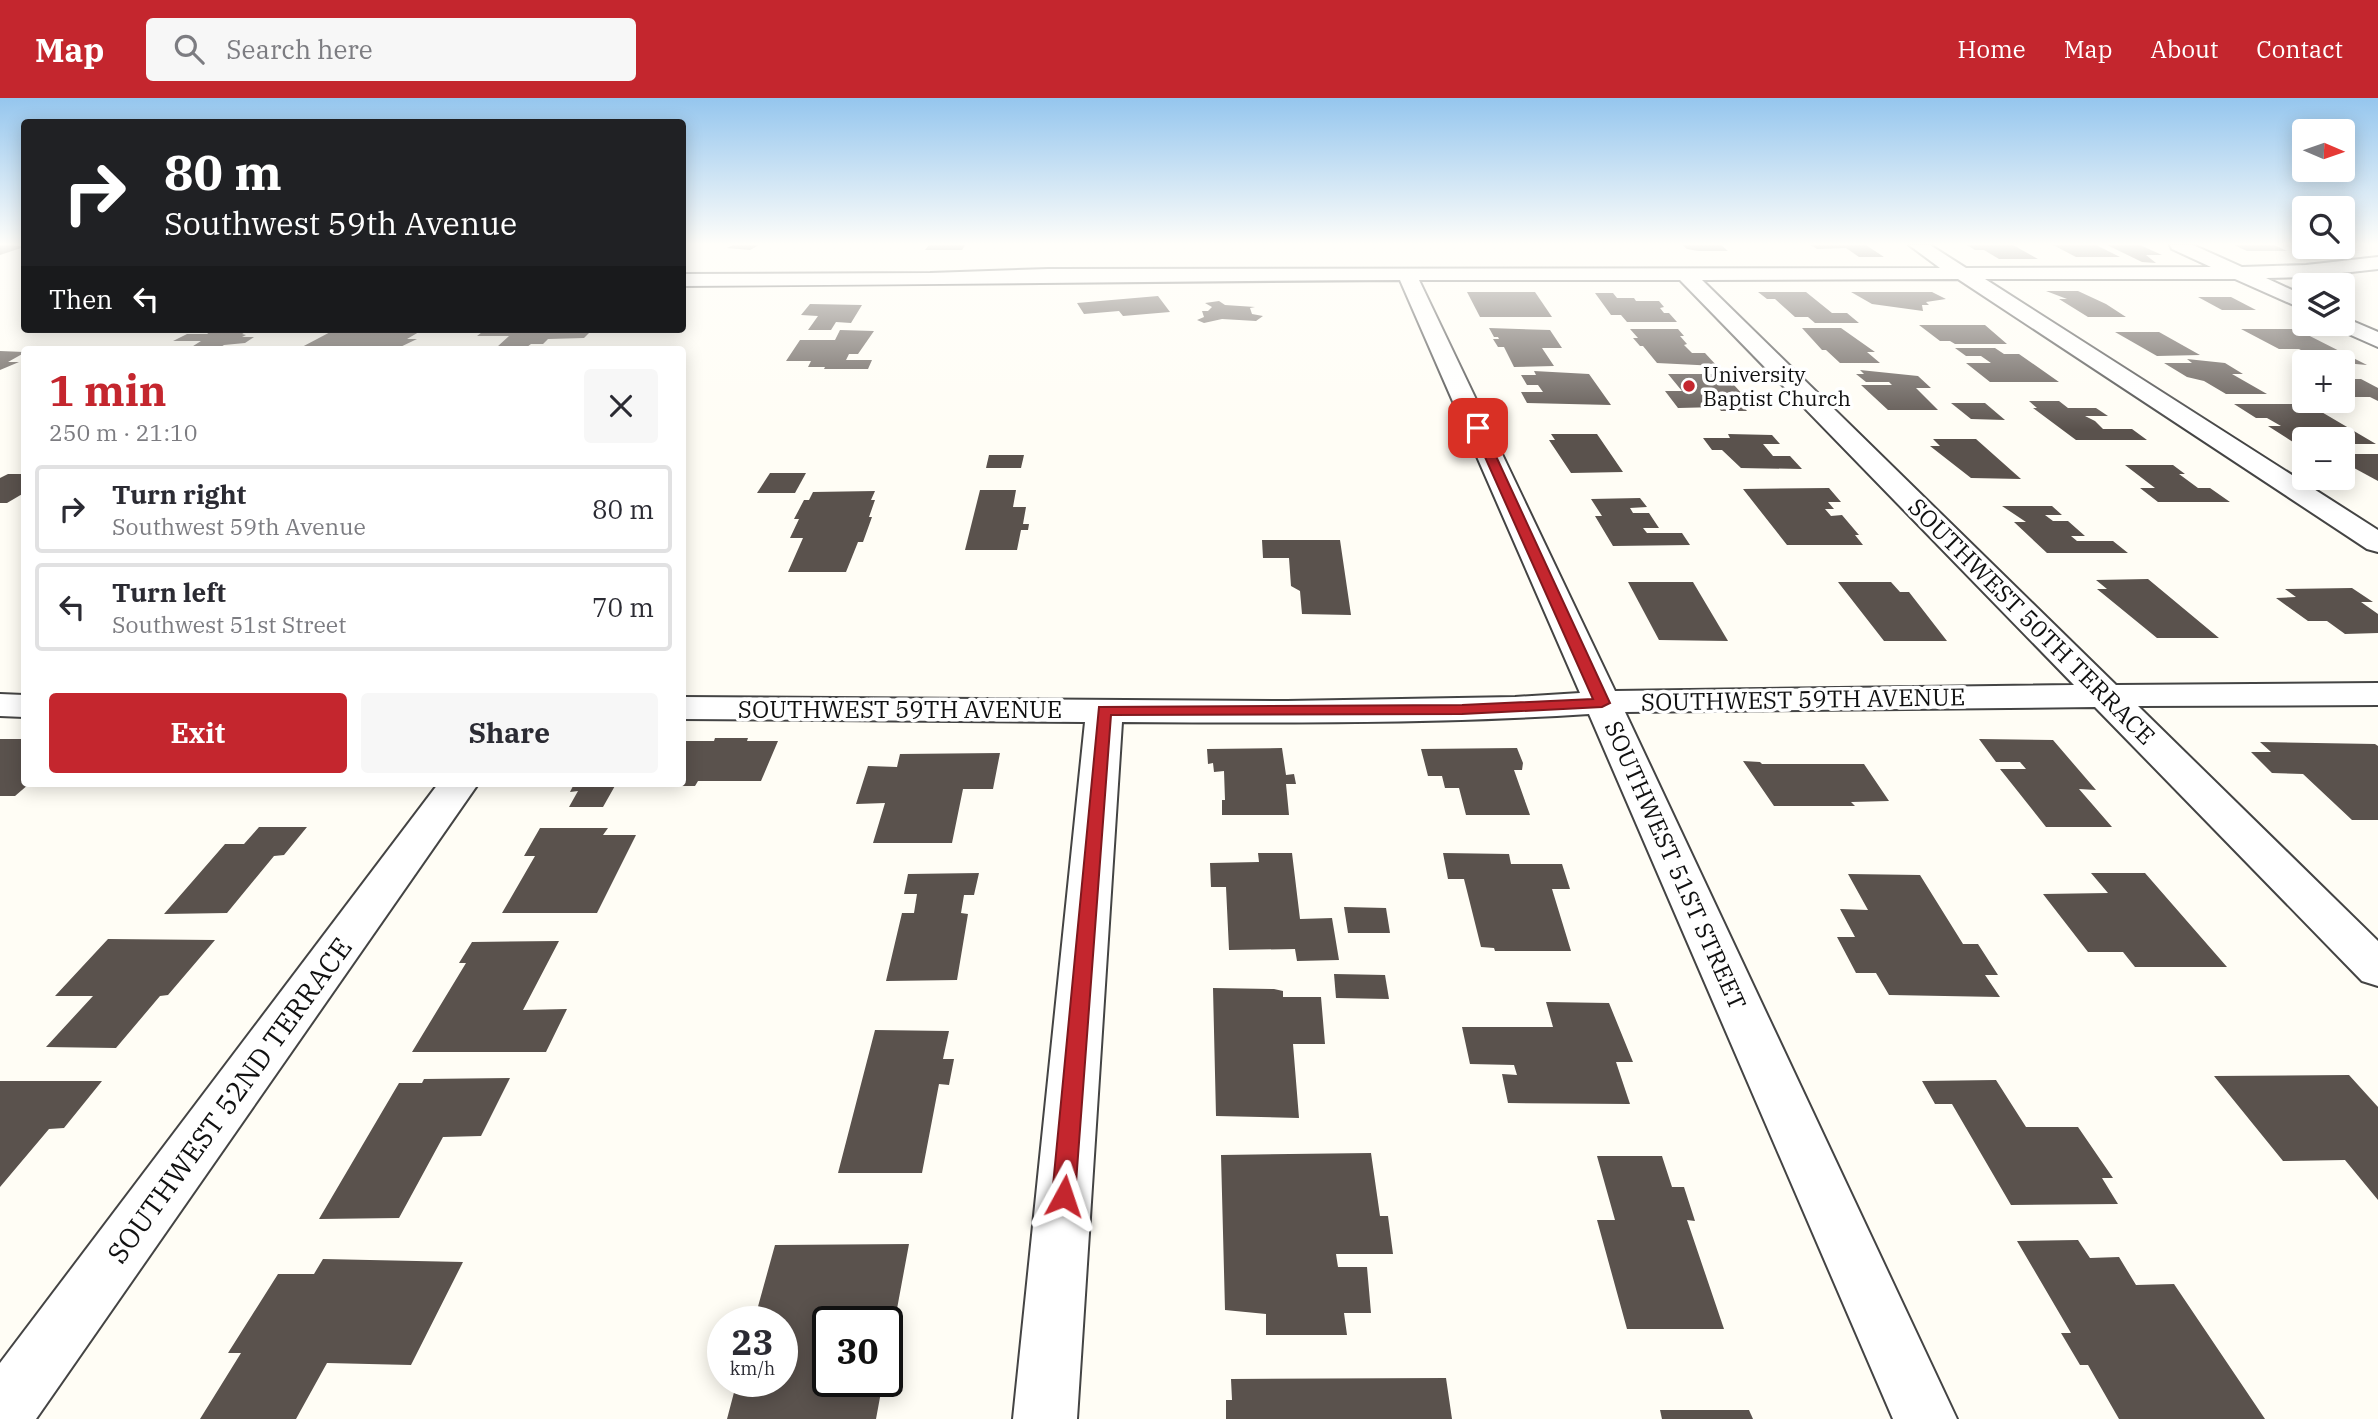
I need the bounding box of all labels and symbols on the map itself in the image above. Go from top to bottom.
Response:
north arrow [2292,119,2356,182]
place label: University Baptist Church [1703,360,1851,412]
marker: University Baptist Church [1681,378,1697,394]
pin [1448,398,1508,458]
street label: SOUTHWEST 50TH TERRACE [1902,491,2162,751]
street label: SOUTHWEST 59TH AVENUE [1641,680,1965,718]
street label: SOUTHWEST 59TH AVENUE [738,693,1062,725]
street label: SOUTHWEST 51ST STREET [1598,716,1754,1014]
street label: SOUTHWEST 52ND TERRACE [98,930,360,1270]
position arrow [1027,1159,1101,1233]
speed limit sign: 30 [812,1306,903,1397]

